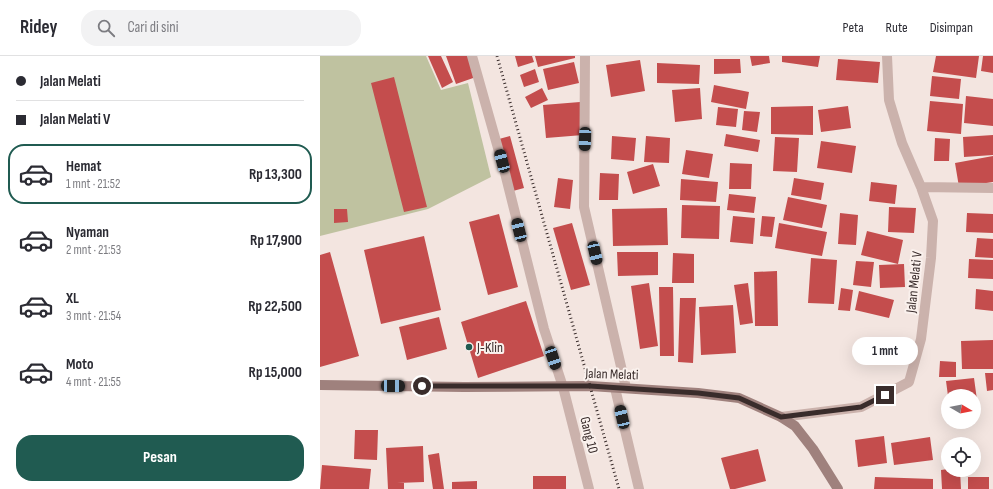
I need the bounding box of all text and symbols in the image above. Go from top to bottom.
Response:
search box [81,10,361,46]
text: Ridey [20,16,57,39]
icon: search [95,17,117,39]
text: Cari di sini [127,18,178,37]
text: Peta [843,19,864,36]
text: Rute [886,19,908,36]
text: Disimpan [930,19,973,36]
text: Jalan Melati [40,72,101,91]
text: Jalan Melati V [40,110,110,129]
car [579,127,591,151]
car [493,148,511,174]
icon: car [18,156,54,192]
text: Hemat [66,157,101,176]
text: Rp 13,300 [249,165,302,184]
text: 1 mnt · 21:52 [66,176,120,192]
car [510,217,528,243]
icon: car [18,222,54,258]
text: Nyaman [66,223,109,242]
text: Rp 17,900 [250,231,302,250]
car [586,240,604,266]
text: 2 mnt · 21:53 [66,242,121,258]
street label: Jalan Melati V [902,250,926,315]
icon: car [18,288,54,324]
text: XL [66,289,79,308]
text: Rp 22,500 [248,297,302,316]
text: 3 mnt · 21:54 [66,308,121,324]
callout: 1 mnt [852,337,918,365]
place label: J-Klin [476,339,503,356]
marker: J-Klin [464,342,474,352]
text: 1 mnt [872,343,898,359]
car [544,345,562,371]
icon: car [18,354,54,390]
text: Moto [66,355,93,374]
text: Rp 15,000 [249,363,302,382]
street label: Jalan Melati [584,365,639,383]
text: 4 mnt · 21:55 [66,374,121,390]
route start [413,377,431,395]
car [381,380,405,392]
route end [876,386,894,404]
north arrow [941,389,981,429]
map controls [941,389,981,477]
car [613,404,631,430]
street label: Gang 10 [576,415,602,455]
button: Pesan [16,435,304,481]
button: locate [941,437,981,477]

